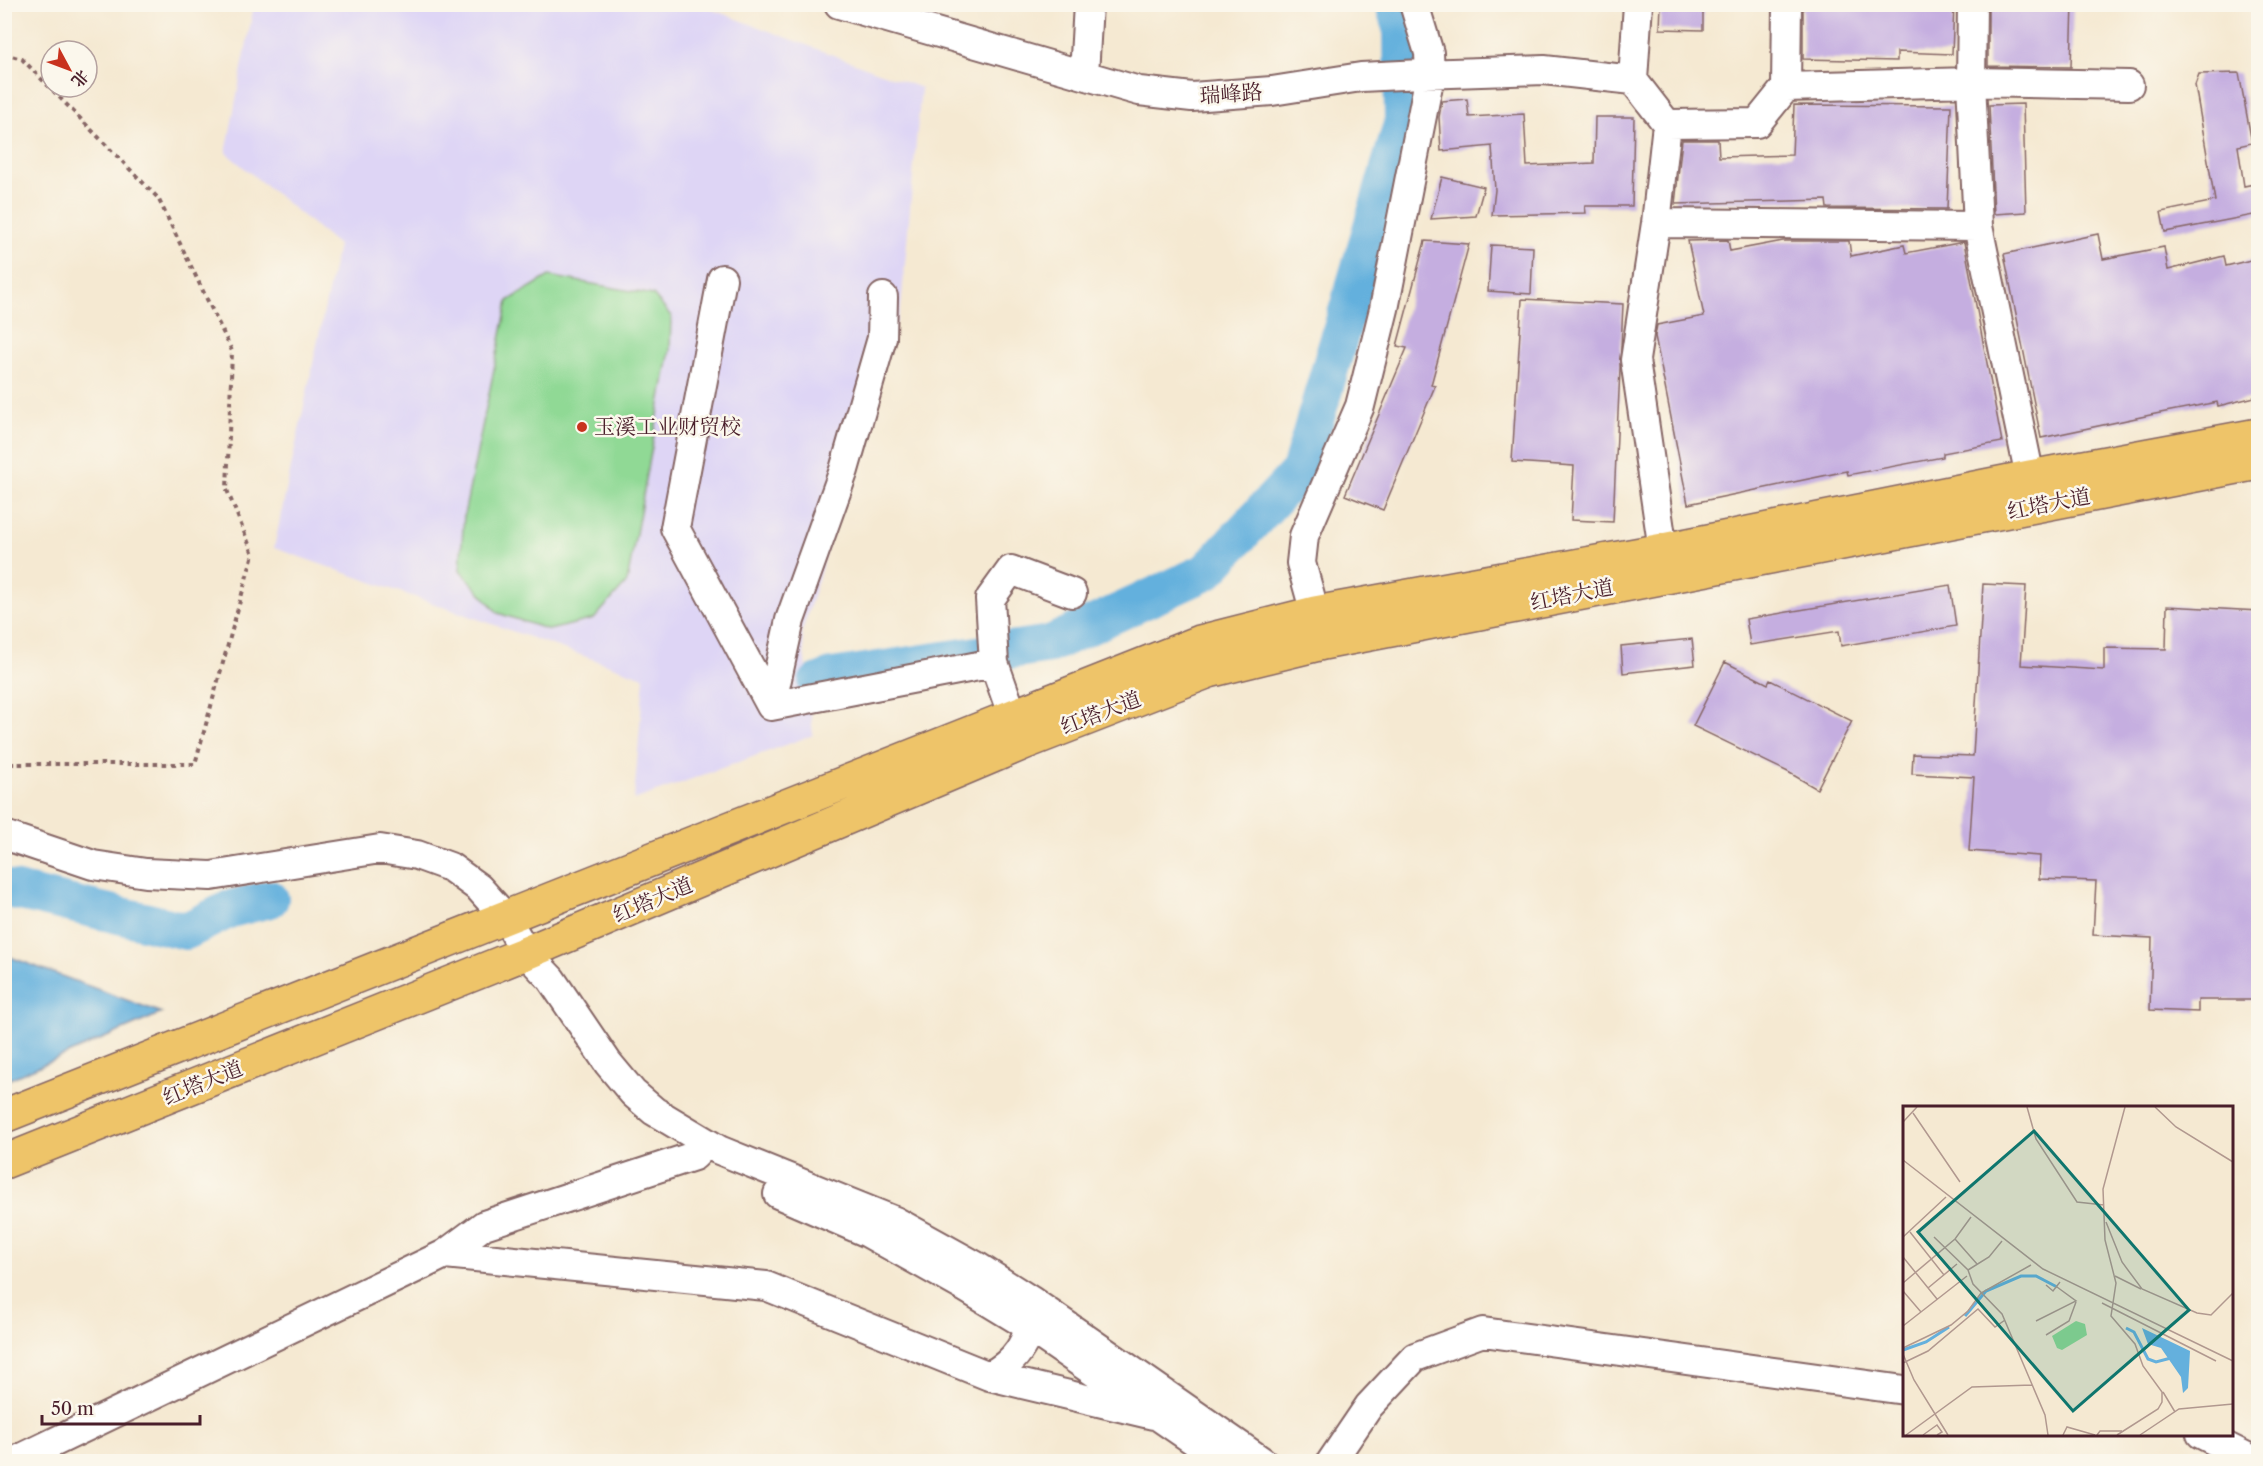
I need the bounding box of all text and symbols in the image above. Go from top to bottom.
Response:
north arrow [39,39,99,99]
text: 北 [68,66,93,91]
street label: 瑞峰路 [1199,79,1263,108]
place label: 玉溪工业财贸校 [594,414,741,439]
marker: 玉溪工业财贸校 [575,420,589,434]
street label: 红塔大道 [2005,483,2093,524]
street label: 红塔大道 [1528,574,1616,615]
street label: 红塔大道 [1057,686,1145,739]
street label: 红塔大道 [609,872,696,927]
street label: 红塔大道 [159,1055,246,1110]
inset map [1903,1106,2233,1436]
scale bar [42,1388,200,1426]
text: 50 m [51,1398,94,1420]

